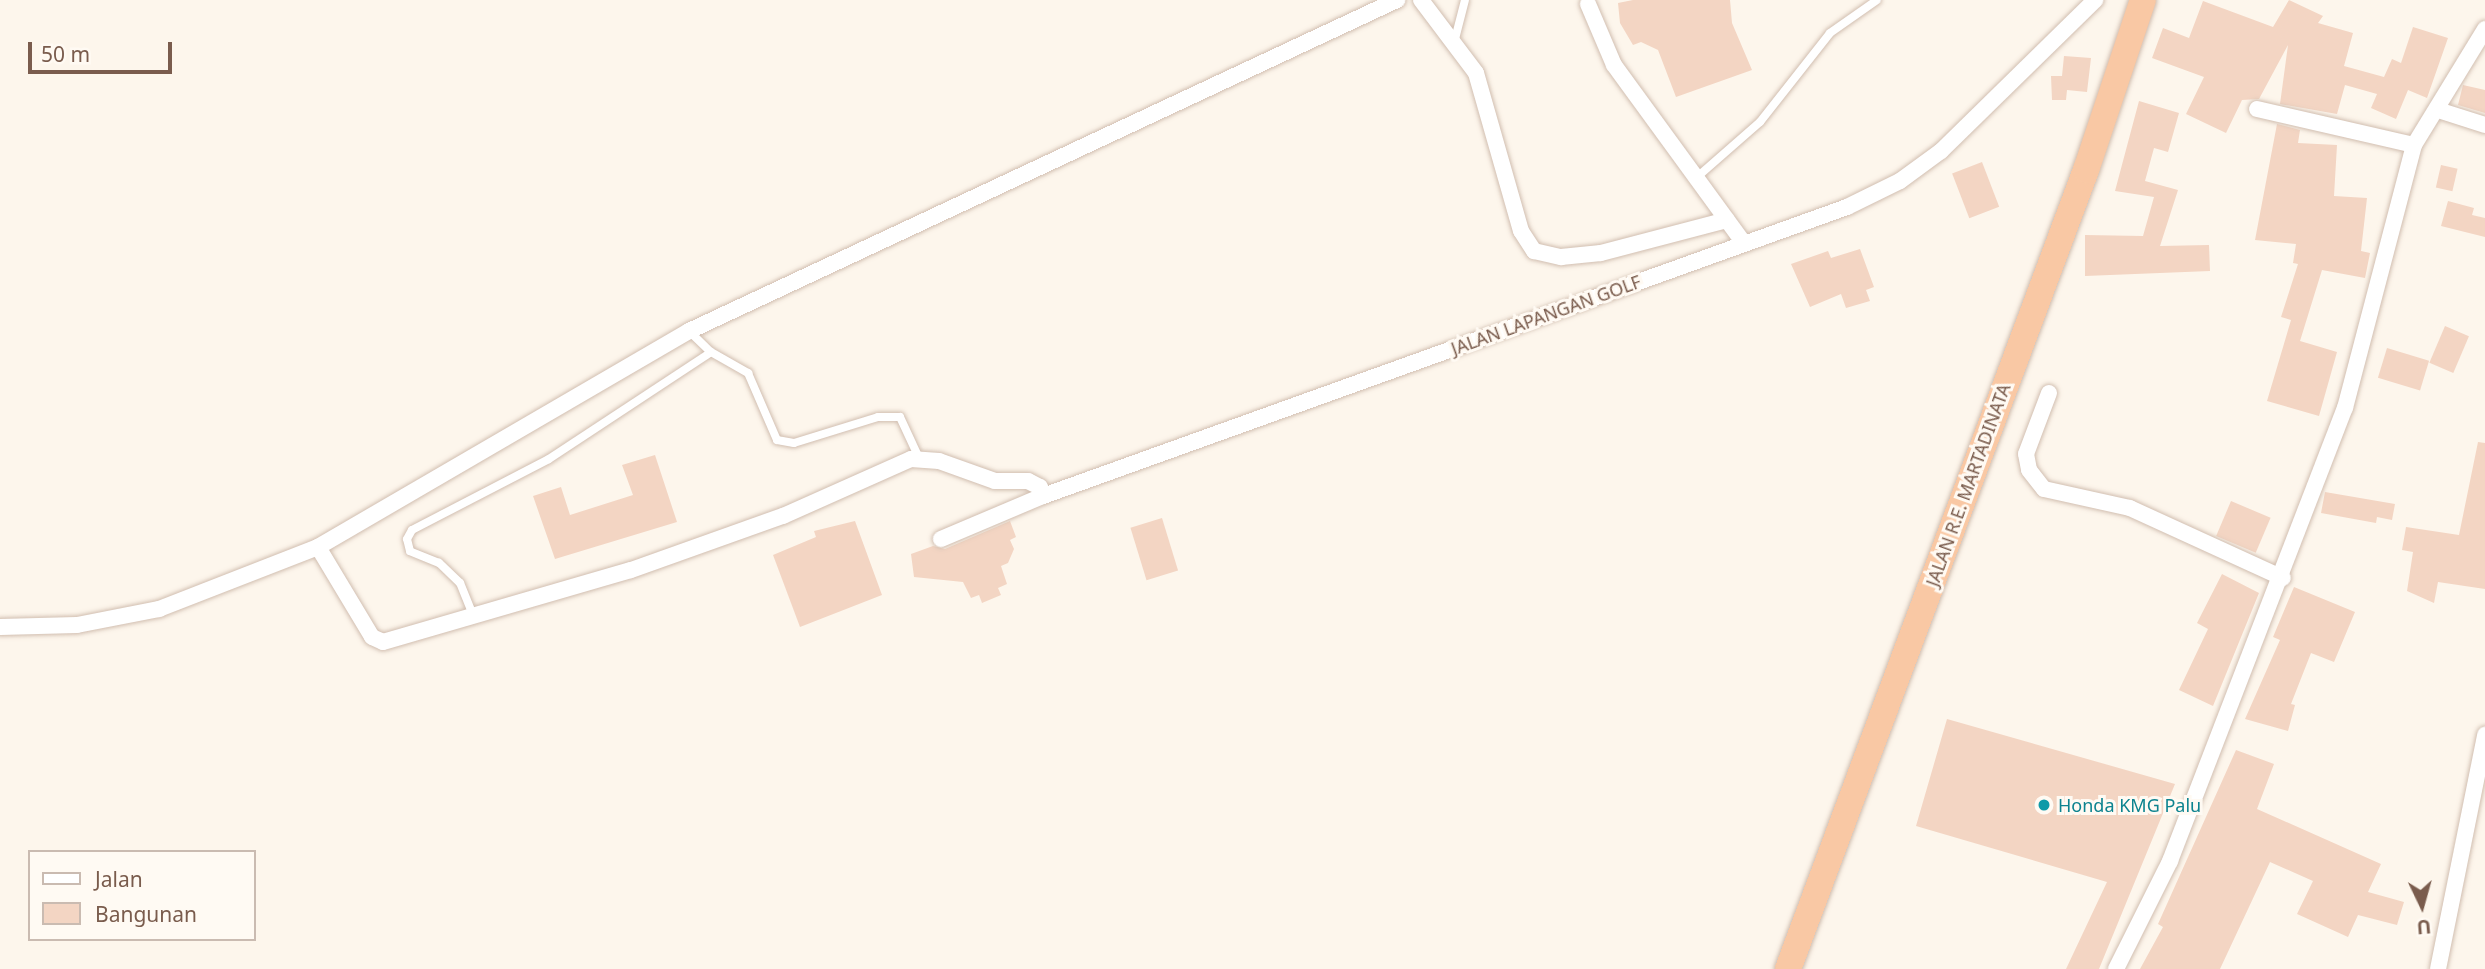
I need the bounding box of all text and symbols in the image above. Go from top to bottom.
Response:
scale bar [32,28,175,72]
text: 50 m [41,40,90,68]
street label: JALAN LAPANGAN GOLF [1448,271,1644,359]
street label: JALAN R.E. MARTADINATA [1921,381,2015,589]
place label: Honda KMG Palu [2058,794,2201,816]
marker: Honda KMG Palu [2036,797,2052,813]
legend [28,850,256,941]
text: Jalan [95,865,143,893]
north arrow [2387,871,2457,941]
text: Bangunan [95,900,197,928]
text: U [2416,913,2432,940]

